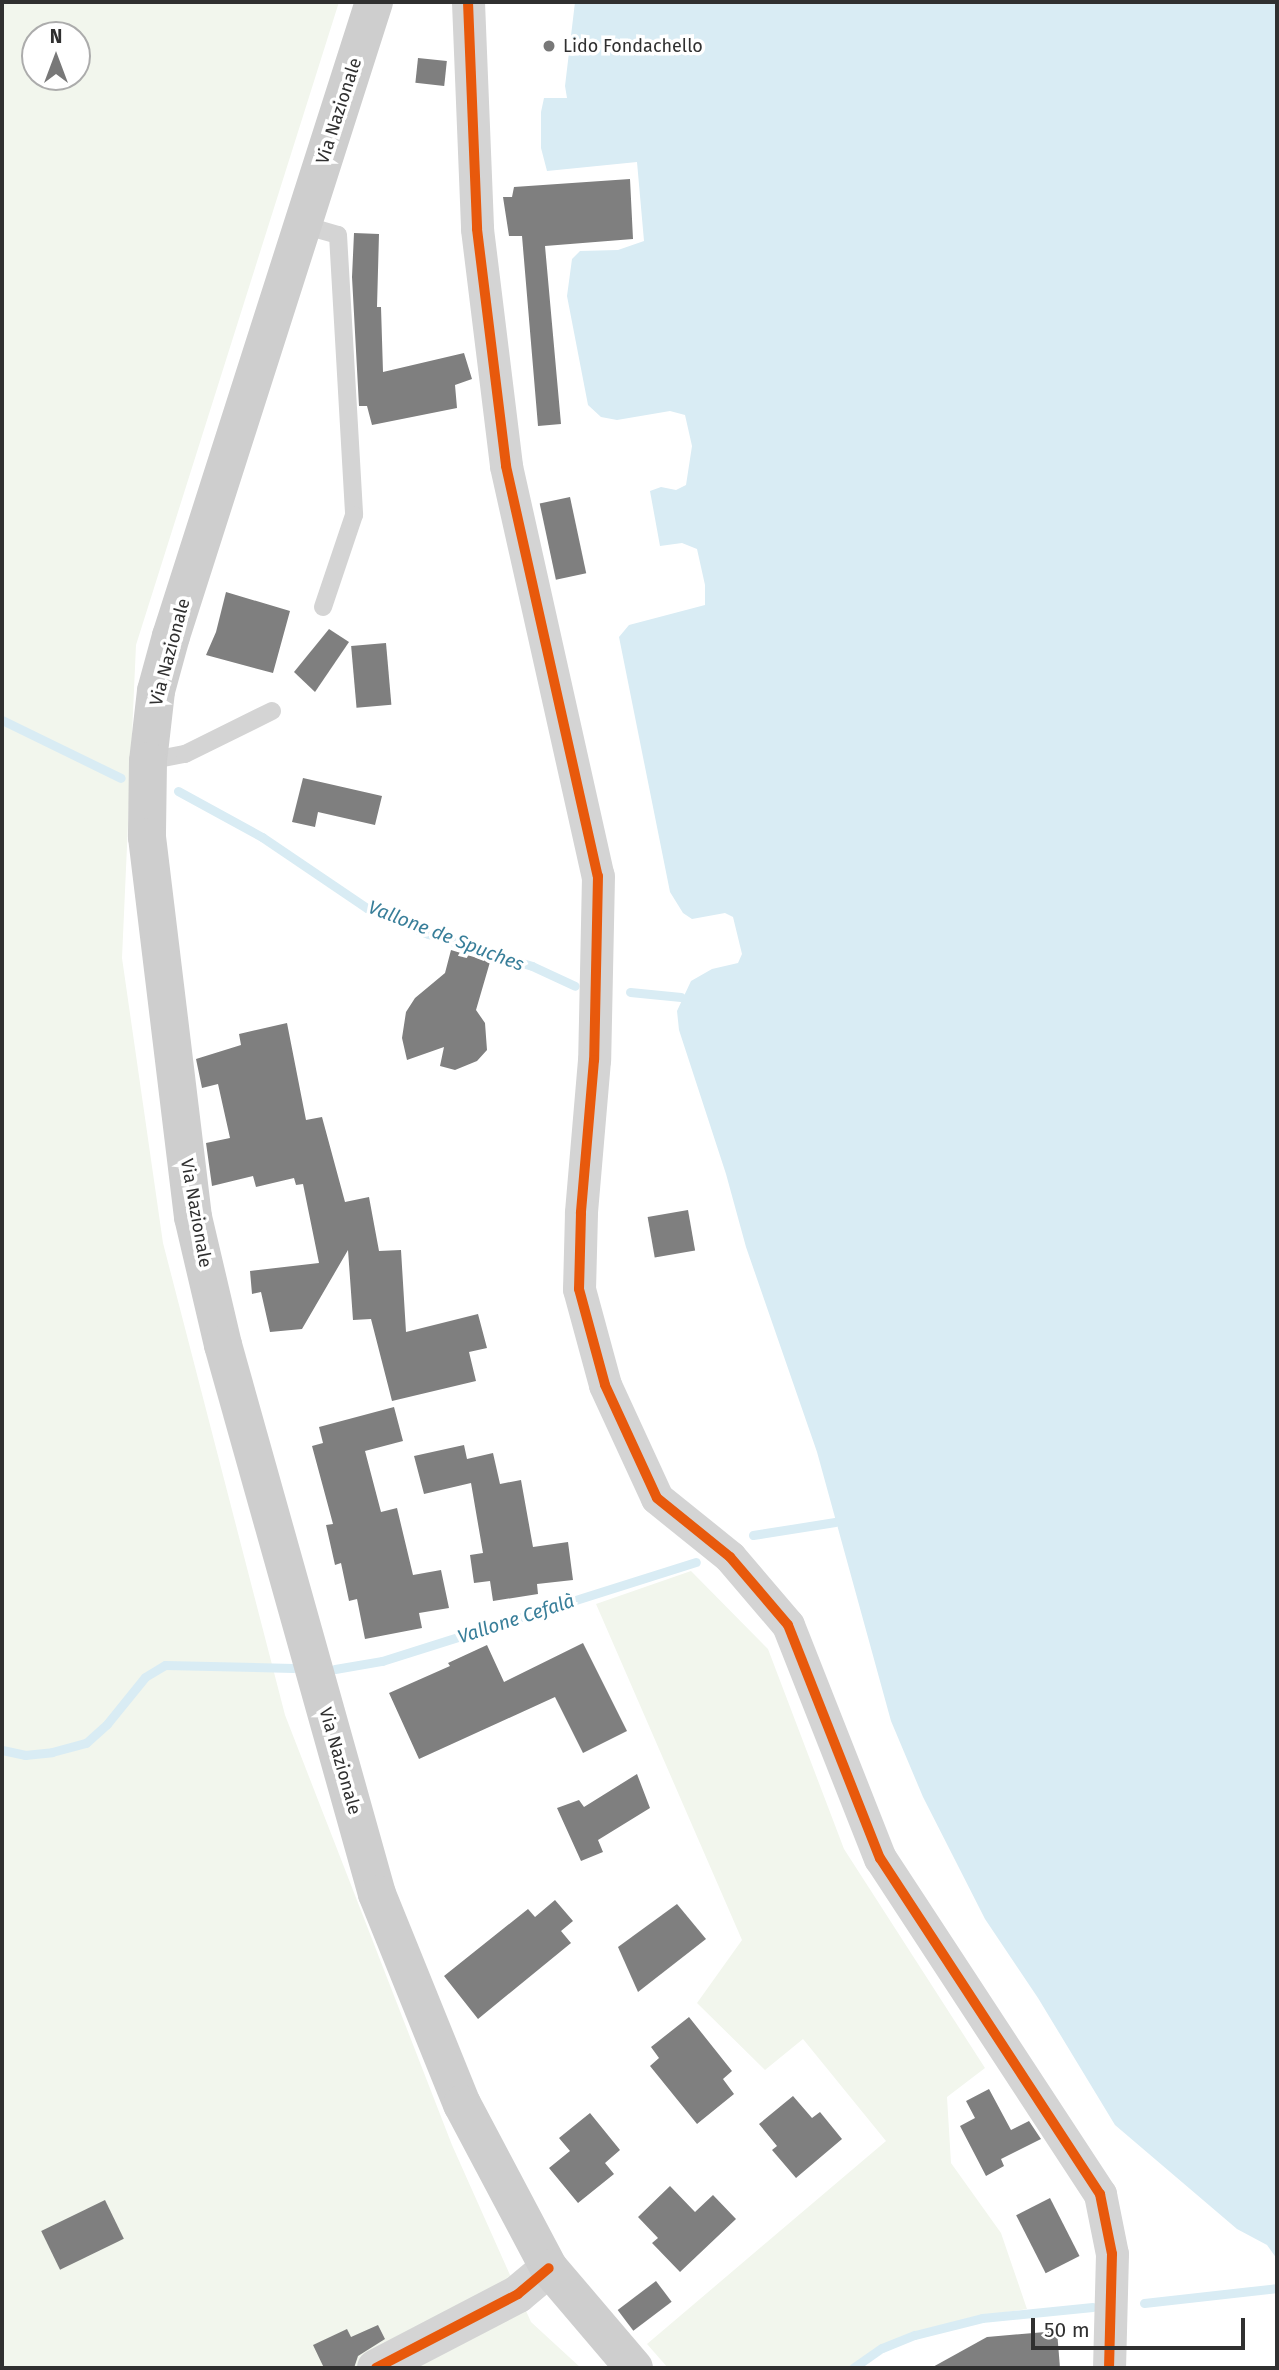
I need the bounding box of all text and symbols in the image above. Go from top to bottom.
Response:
north arrow [21,21,91,91]
text: N [50,25,62,48]
place label: Lido Fondachello [563,35,703,57]
marker: Lido Fondachello [541,38,557,54]
street label: Via Nazionale [312,55,366,167]
street label: Via Nazionale [145,596,195,708]
water label: Vallone de Spuches [365,896,527,976]
street label: Via Nazionale [176,1157,216,1269]
water label: Vallone Cefalà [455,1589,577,1649]
street label: Via Nazionale [314,1705,366,1817]
scale bar [1034,2304,1248,2348]
text: 50 m [1044,2317,1090,2343]

